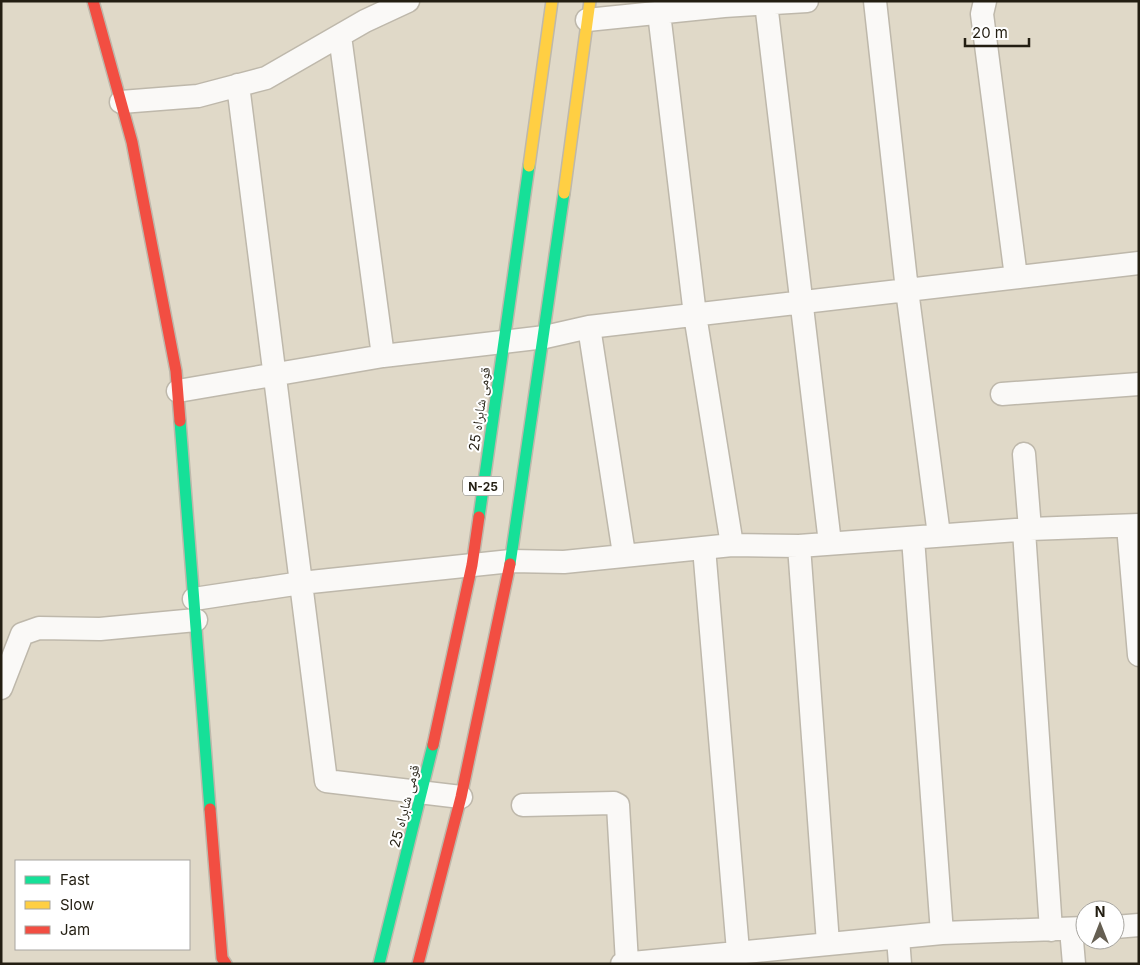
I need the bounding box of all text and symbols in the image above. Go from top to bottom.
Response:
scale bar [965,15,1029,47]
text: 20 m [972,23,1008,42]
street label: قومی شاہراہ 25 [465,366,494,452]
road number: N-25 [463,476,503,496]
street label: قومی شاہراہ 25 [386,763,423,849]
legend [15,860,190,950]
text: Fast [60,870,90,889]
text: Slow [60,895,94,914]
north arrow [1075,900,1125,950]
text: N [1095,903,1105,920]
text: Jam [60,920,90,939]

